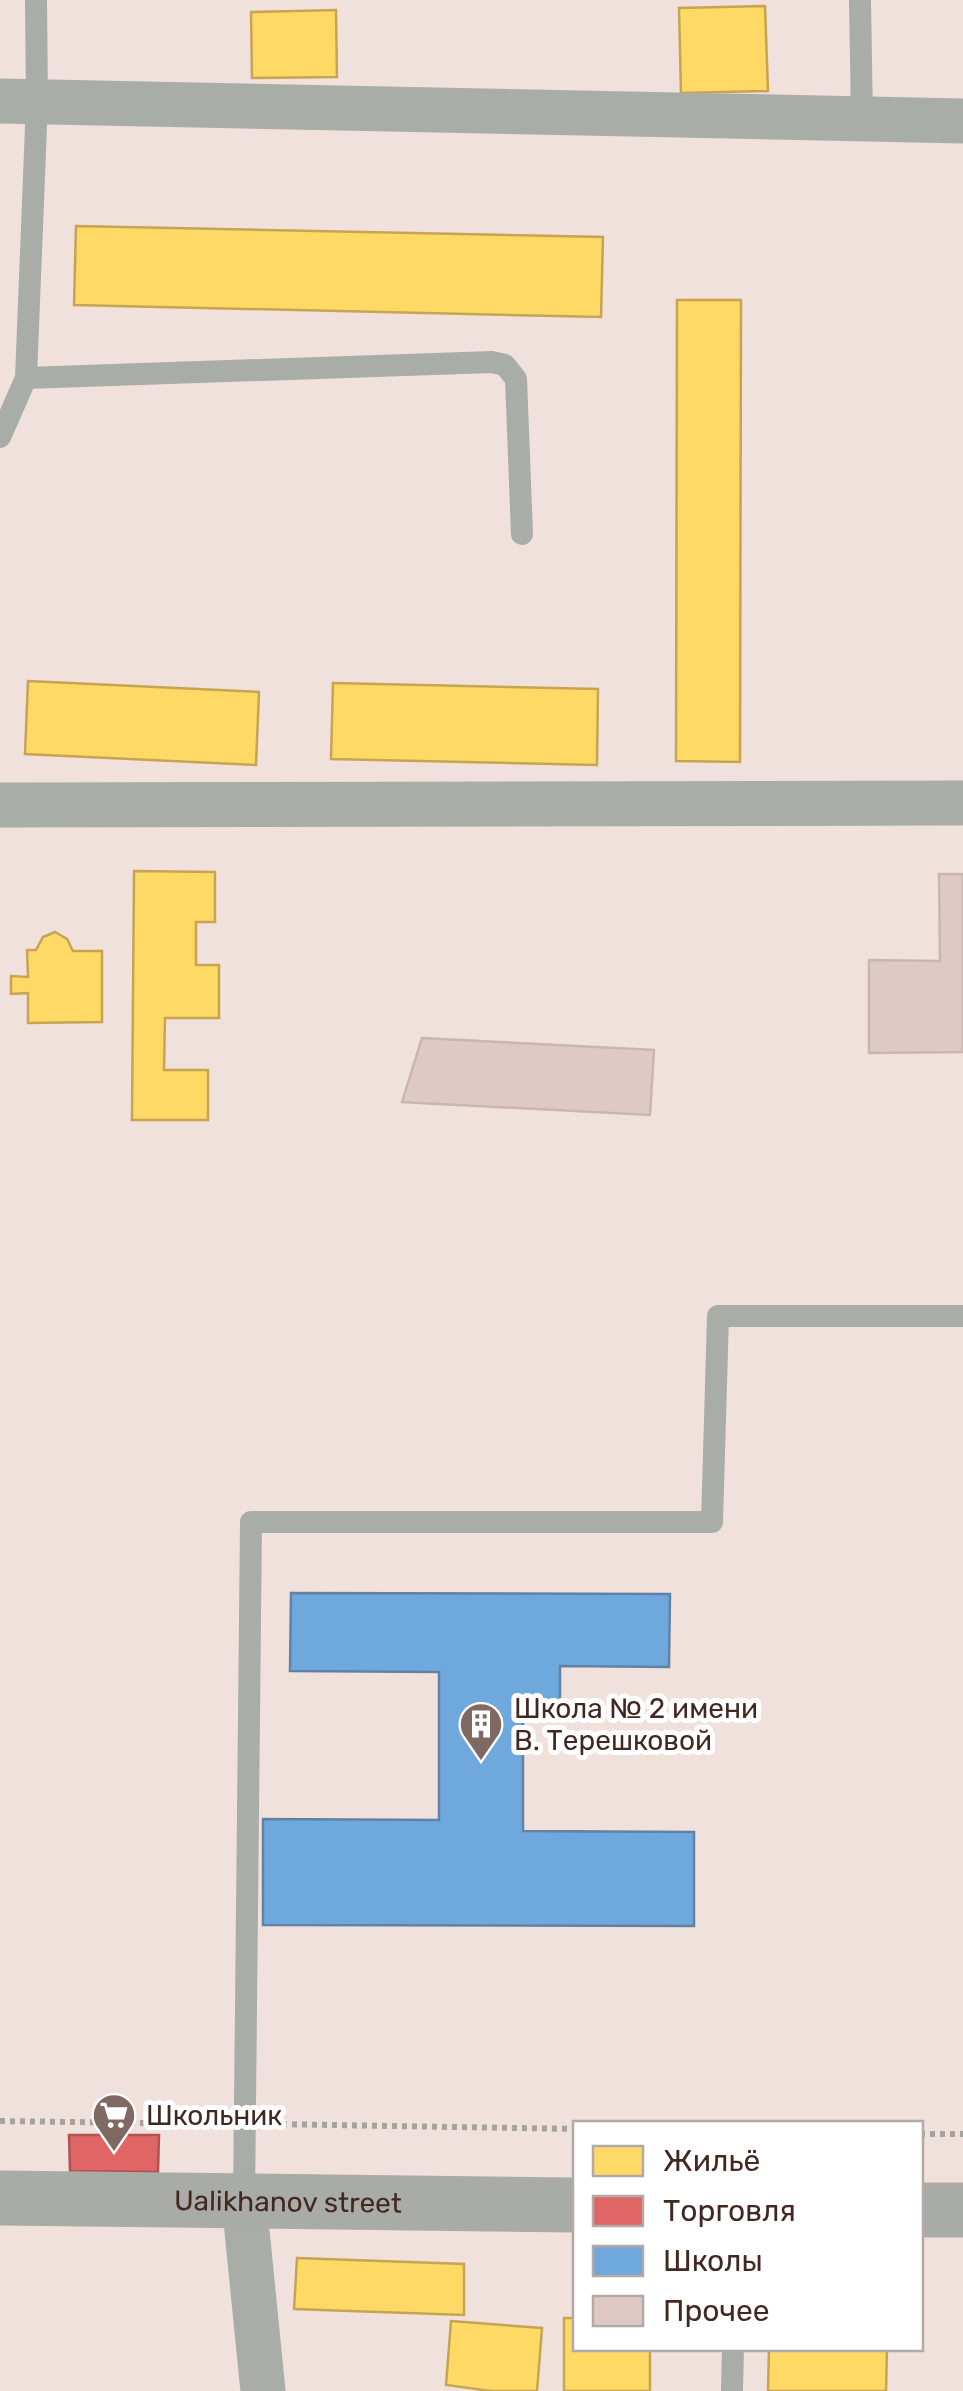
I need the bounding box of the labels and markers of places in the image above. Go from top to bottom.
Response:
place label: Школа № 2 имени В. Терешковой [514,1692,758,1757]
building icon: Школа № 2 имени В. Терешковой [458,1701,504,1762]
supermarket icon: Школьник [91,2092,137,2153]
place label: Школьник [146,2099,282,2132]

